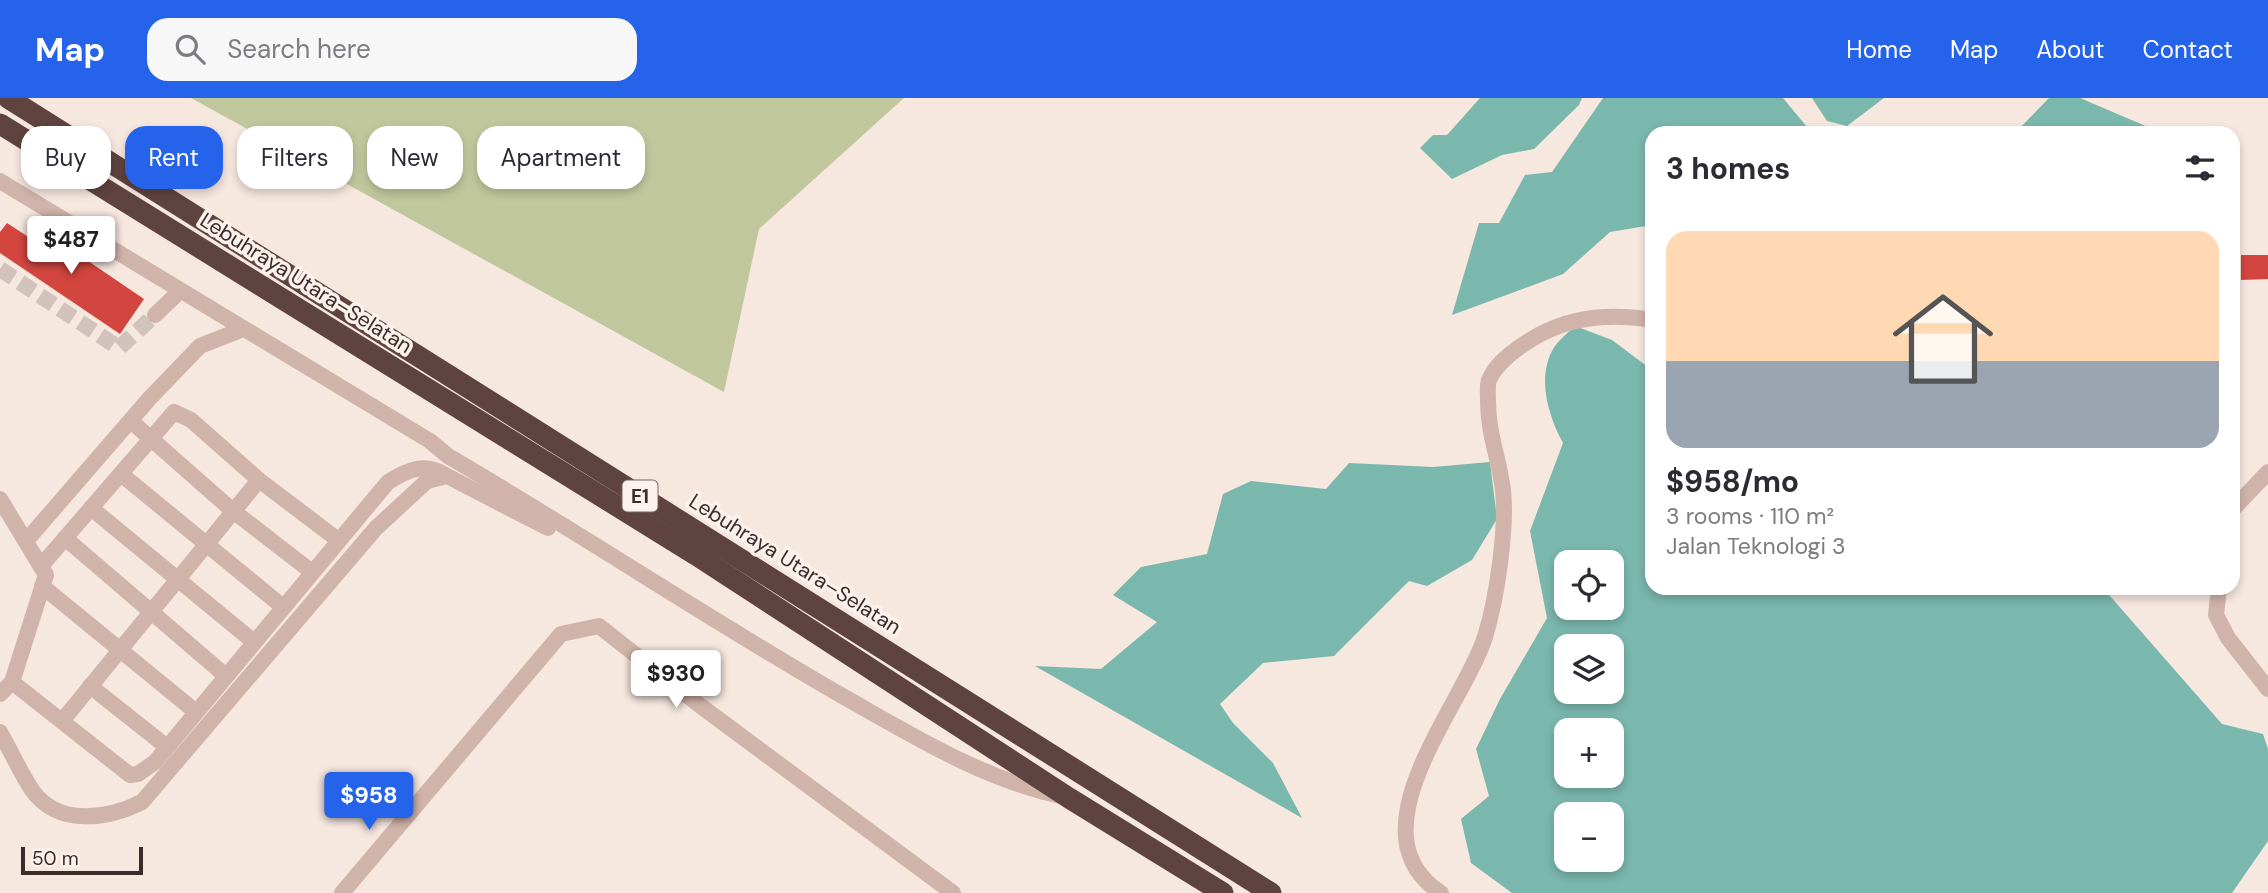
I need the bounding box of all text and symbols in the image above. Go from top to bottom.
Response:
search box [147,18,637,81]
text: Map [35,28,105,71]
icon: search [171,30,209,68]
text: Search here [227,32,371,66]
text: Home [1846,34,1912,65]
text: Map [1950,34,1998,65]
text: About [2036,34,2105,65]
text: Contact [2143,34,2233,65]
chip: Buy [21,126,111,189]
chip: Rent [125,126,223,189]
chip: Filters [237,126,353,189]
chip: New [367,126,463,189]
chip: Apartment [477,126,645,189]
text: 3 homes [1666,149,1790,188]
icon: filters [2181,149,2219,187]
street label: Lebuhraya Utara–Selatan [195,206,417,360]
pin: $487 [30,216,112,276]
text: $487 [43,224,99,254]
icon: home [1880,276,2006,402]
text: $958/mo [1666,462,1799,501]
road number: E1 [622,480,658,512]
street label: Lebuhraya Utara–Selatan [684,487,906,641]
text: 3 rooms · 110 m² [1666,501,1834,531]
text: Jalan Teknologi 3 [1666,531,1846,561]
map controls [1554,550,1624,872]
button: locate [1554,550,1624,620]
button: layers [1554,634,1624,704]
pin: $930 [635,650,717,710]
text: $930 [647,658,705,688]
button: + [1554,718,1624,788]
pin: $958 [328,772,410,832]
text: $958 [340,780,398,810]
button: − [1554,802,1624,872]
scale bar [21,844,144,876]
text: 50 m [32,846,79,871]

